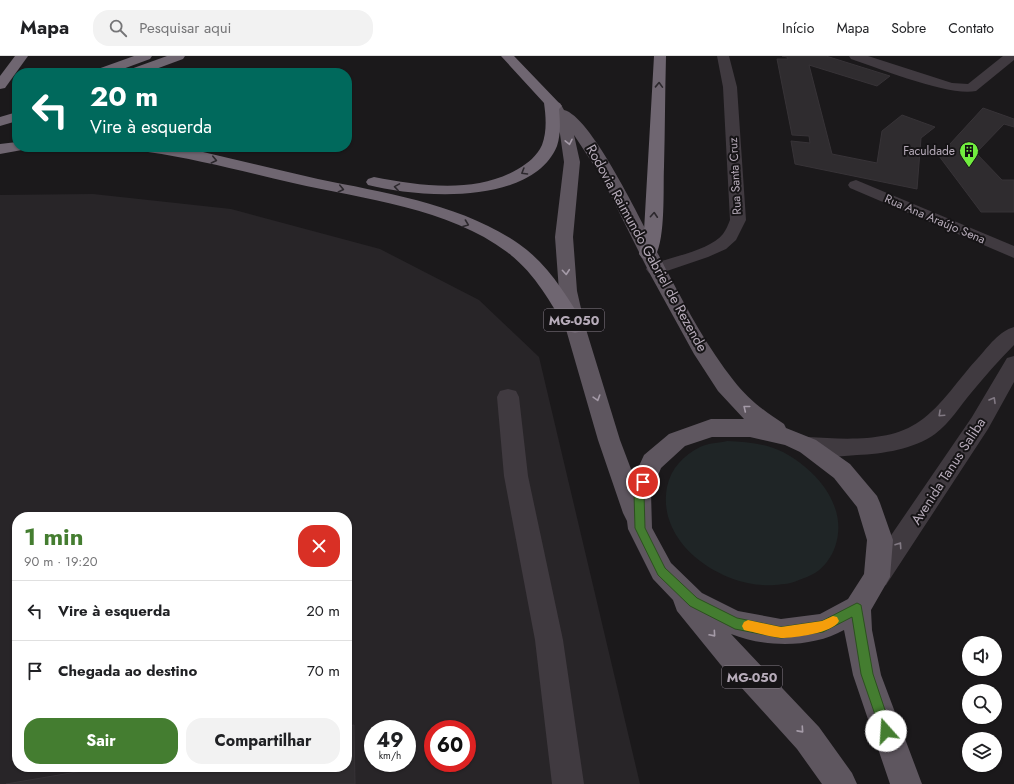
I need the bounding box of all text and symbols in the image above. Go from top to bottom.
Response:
search box [93,10,373,46]
text: Mapa [20,14,69,41]
icon: search [107,17,129,39]
text: Pesquisar aqui [139,17,231,39]
text: Início [782,18,814,38]
text: Mapa [836,18,869,38]
text: Sobre [891,18,926,38]
text: Contato [948,18,994,38]
text: 20 m [90,76,158,117]
one-way arrow [655,82,663,88]
icon: left [24,84,76,136]
text: Vire à esquerda [90,114,212,140]
street label: Rua Santa Cruz [724,136,746,215]
one-way arrow [565,139,573,146]
building icon: Faculdade [958,140,980,168]
street label: Rodovia Raimundo Gabriel de Rezende [581,141,713,355]
place label: Faculdade [903,142,955,160]
one-way arrow [211,155,217,163]
one-way arrow [521,167,528,174]
one-way arrow [394,183,401,192]
one-way arrow [338,184,344,192]
street label: Rua Ana Araújo Sena [882,190,988,248]
one-way arrow [650,212,659,218]
one-way arrow [462,219,469,227]
one-way arrow [561,269,570,275]
road number: MG-050 [544,309,604,331]
one-way arrow [592,394,601,401]
one-way arrow [988,397,995,404]
one-way arrow [743,406,751,413]
one-way arrow [938,409,946,417]
street label: Avenida Tanus Saliba [906,414,990,528]
pin [626,465,660,499]
icon: arrive [632,471,654,493]
text: 1 min [24,519,84,554]
button: close [298,525,340,567]
one-way arrow [894,542,901,549]
text: 90 m · 19:20 [24,552,97,571]
icon: left [24,600,46,622]
text: Vire à esquerda [58,600,170,622]
text: 20 m [306,600,340,622]
one-way arrow [708,630,715,637]
map controls [962,636,1002,772]
button: sound [962,636,1002,676]
icon: arrive [24,660,46,682]
text: Chegada ao destino [58,660,197,682]
text: 70 m [307,660,340,682]
road number: MG-050 [722,666,782,688]
button: search [962,684,1002,724]
position arrow [865,710,907,752]
button: Sair [24,718,178,764]
button: Compartilhar [186,718,340,764]
speed limit sign: 60 [424,720,476,772]
one-way arrow [796,725,803,733]
text: 49 [376,726,404,755]
button: layers [962,732,1002,772]
text: km/h [379,748,401,763]

